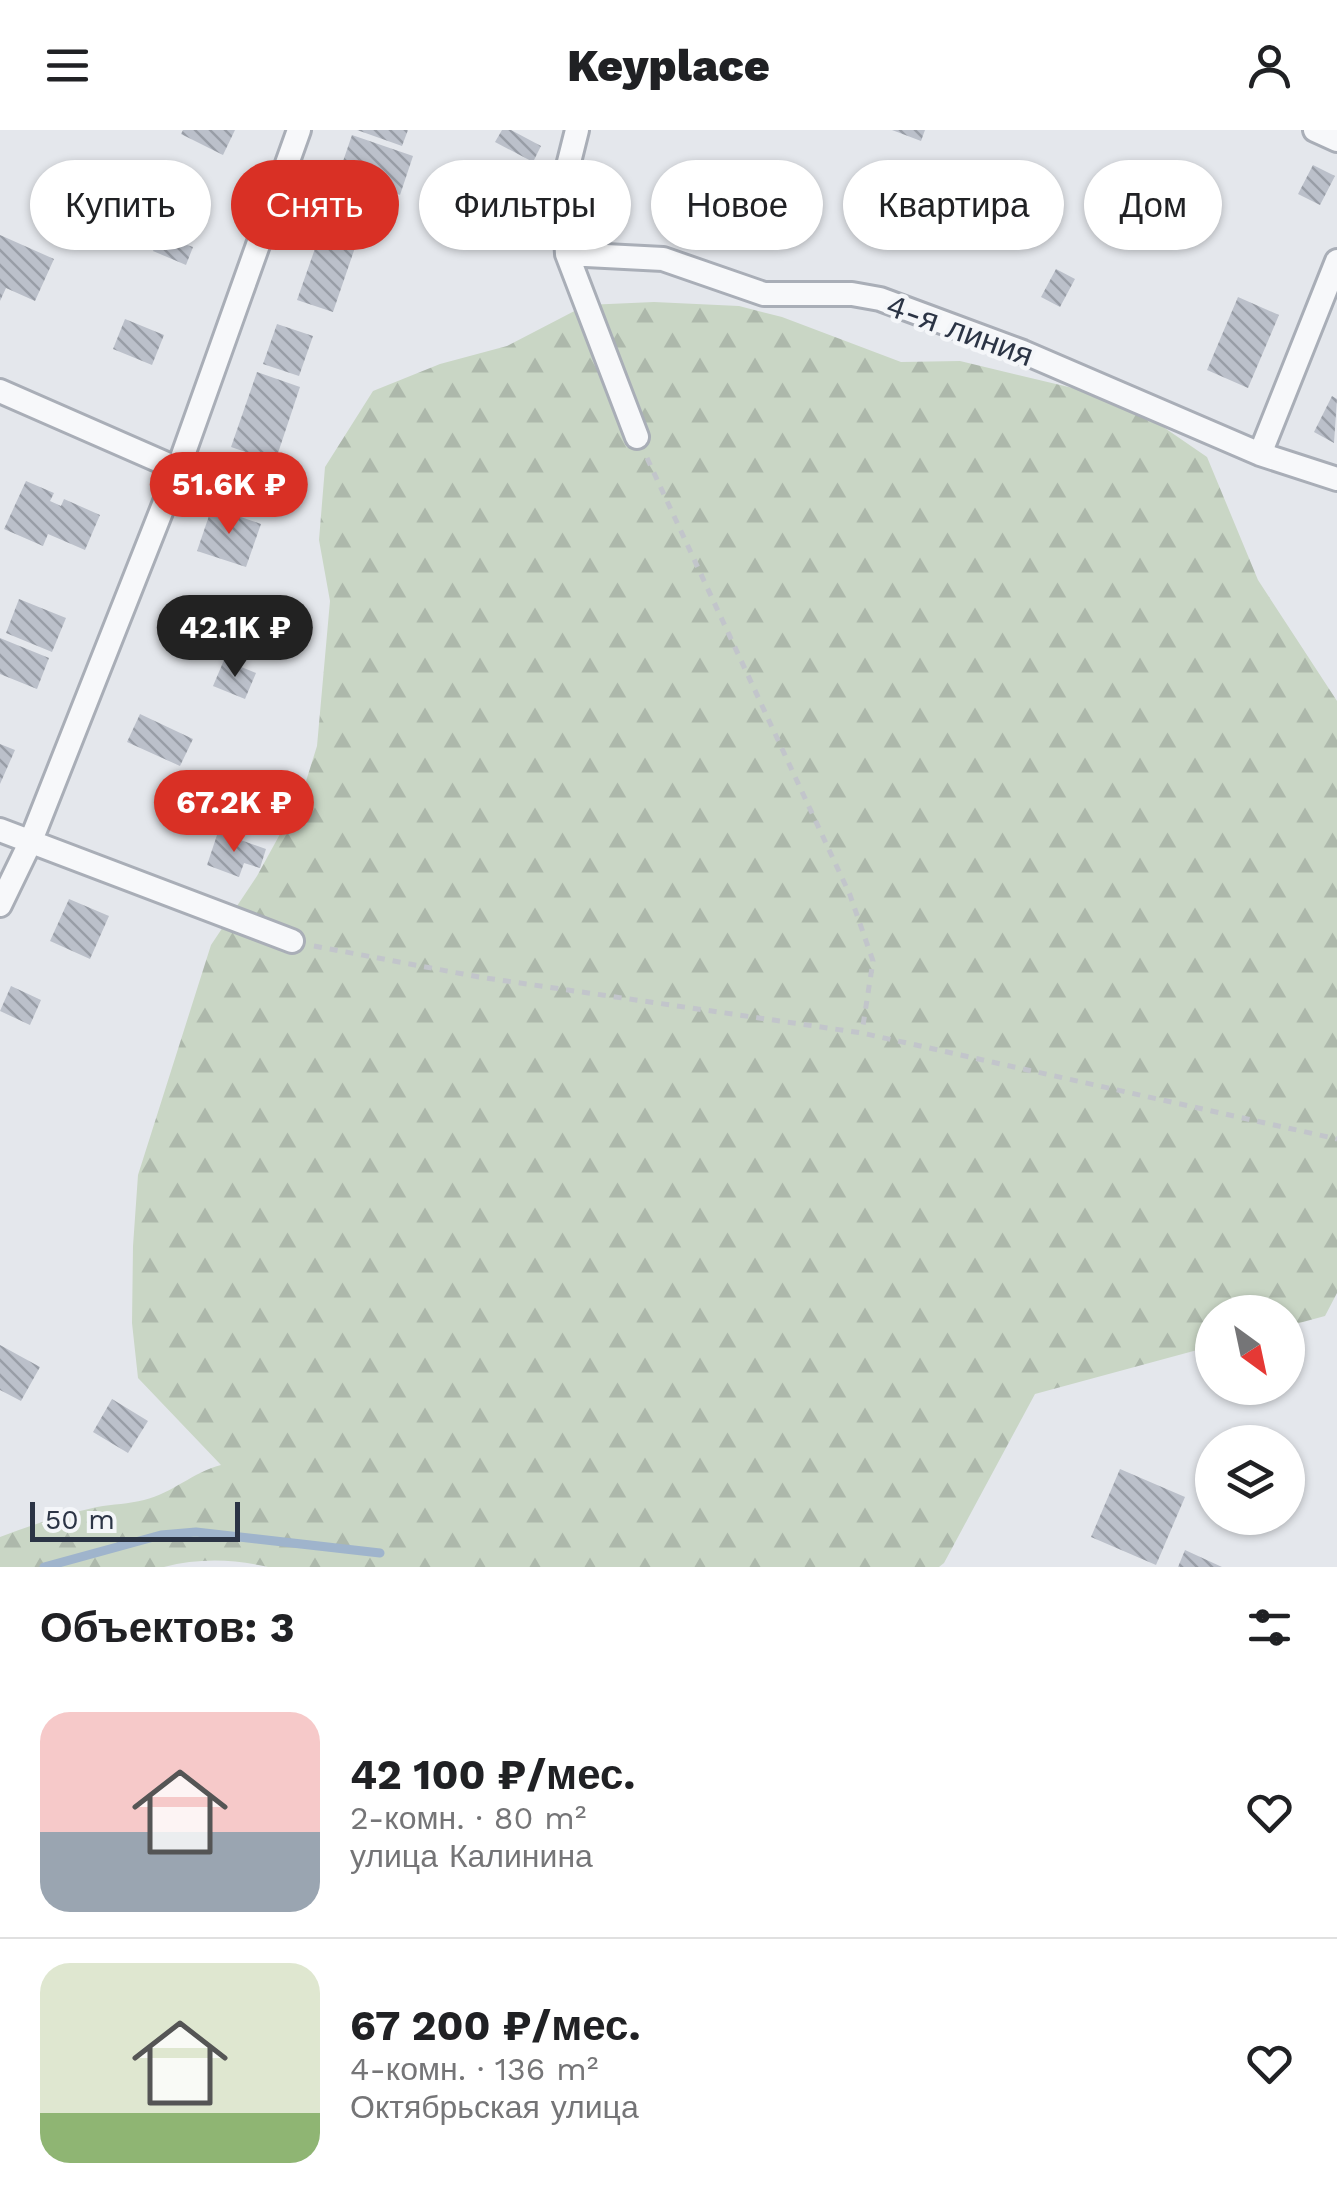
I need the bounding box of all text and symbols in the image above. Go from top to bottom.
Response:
icon: menu [40,38,95,93]
icon: person [1242,38,1297,93]
text: Keyplace [567,39,770,92]
chip: Купить [30,160,211,250]
chip: Снять [231,160,399,250]
chip: Фильтры [419,160,631,250]
chip: Новое [651,160,823,250]
chip: Квартира [843,160,1064,250]
chip: Дом [1084,160,1222,250]
street label: 4-я линия [881,286,1039,374]
pin: 51.6K ₽ [137,452,321,537]
text: 51.6K ₽ [172,465,286,503]
pin: 42.1K ₽ [143,595,327,680]
text: 42.1K ₽ [179,608,291,646]
pin: 67.2K ₽ [142,770,326,855]
text: 67.2K ₽ [176,783,292,821]
north arrow [1195,1295,1305,1405]
map controls [1195,1295,1305,1535]
button: layers [1195,1425,1305,1535]
scale bar [30,1497,240,1542]
text: 50 m [45,1503,115,1536]
icon: filters [1242,1600,1297,1655]
text: Объектов: 3 [40,1603,295,1652]
text: 42 100 ₽/мес. [350,1750,636,1799]
icon: home [120,1752,240,1872]
icon: heart [1242,1785,1297,1840]
text: 2-комн. · 80 m² [350,1799,586,1837]
text: улица Калинина [350,1837,593,1875]
text: 67 200 ₽/мес. [350,2001,641,2050]
icon: home [120,2003,240,2123]
icon: heart [1242,2036,1297,2091]
text: 4-комн. · 136 m² [350,2050,598,2088]
text: Октябрьская улица [350,2088,639,2126]

